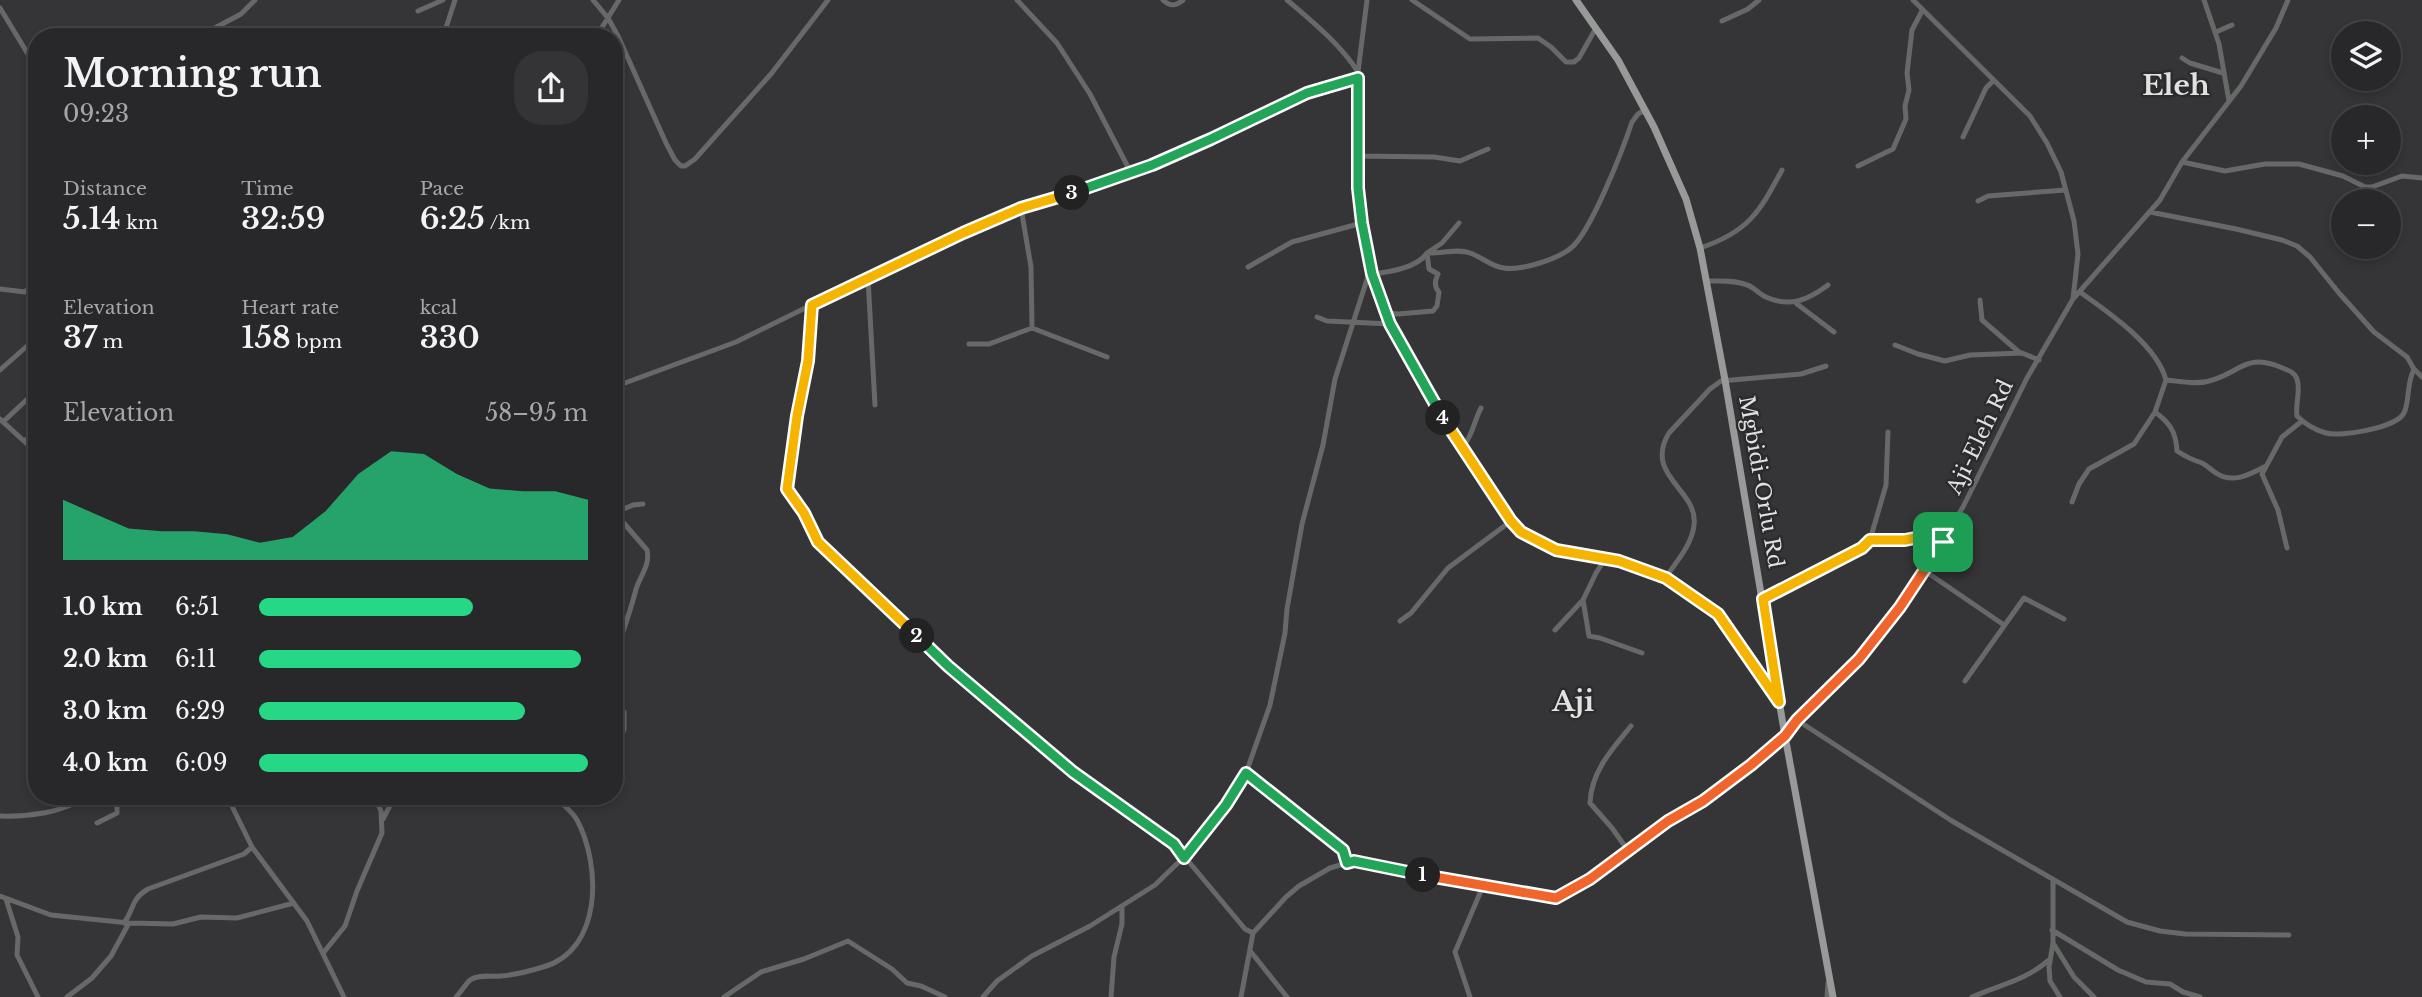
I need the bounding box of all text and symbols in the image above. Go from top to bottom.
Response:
map controls [2331,21,2401,259]
button: layers [2331,21,2401,91]
text: Morning run [63,50,322,97]
button: share [514,51,588,125]
district label: Eleh [2142,68,2210,103]
text: 09:23 [63,100,129,128]
button: + [2331,105,2401,175]
pin: 3 [1054,176,1090,210]
text: Distance [63,177,147,200]
text: Time [241,177,294,200]
text: Pace [420,177,464,200]
text: 3 [1065,181,1078,204]
button: − [2331,189,2401,259]
text: 5.14 [63,200,121,237]
text: 32:59 [241,200,325,237]
text: 6:25 [420,200,485,237]
text: km [121,211,158,234]
text: /km [485,211,530,234]
text: Elevation [63,296,155,319]
text: Heart rate [241,296,339,319]
text: kcal [420,296,458,319]
text: 37 [63,319,97,356]
text: 158 [241,319,291,356]
text: 330 [420,319,480,356]
text: m [97,330,123,353]
text: bpm [291,330,342,353]
street label: Aji-Eleh Rd [1941,375,2019,499]
street label: Mgbidi-Orlu Rd [1733,394,1789,570]
text: Elevation [63,399,174,427]
text: 58–95 m [485,399,588,427]
pin: 4 [1426,400,1460,436]
text: 4 [1436,406,1449,429]
pin [1913,512,1973,572]
icon: arrive [1924,523,1962,561]
text: 1.0 km [63,593,143,621]
text: 6:51 [175,593,220,621]
pin: 2 [900,618,934,654]
text: 2 [910,624,923,647]
text: 2.0 km [63,645,148,673]
text: 6:11 [175,645,217,673]
district label: Aji [1551,684,1594,719]
text: 3.0 km [63,697,147,725]
text: 6:29 [175,697,225,725]
text: 4.0 km [63,749,148,777]
text: 6:09 [175,749,228,777]
pin: 1 [1406,858,1440,892]
text: 1 [1418,863,1427,886]

